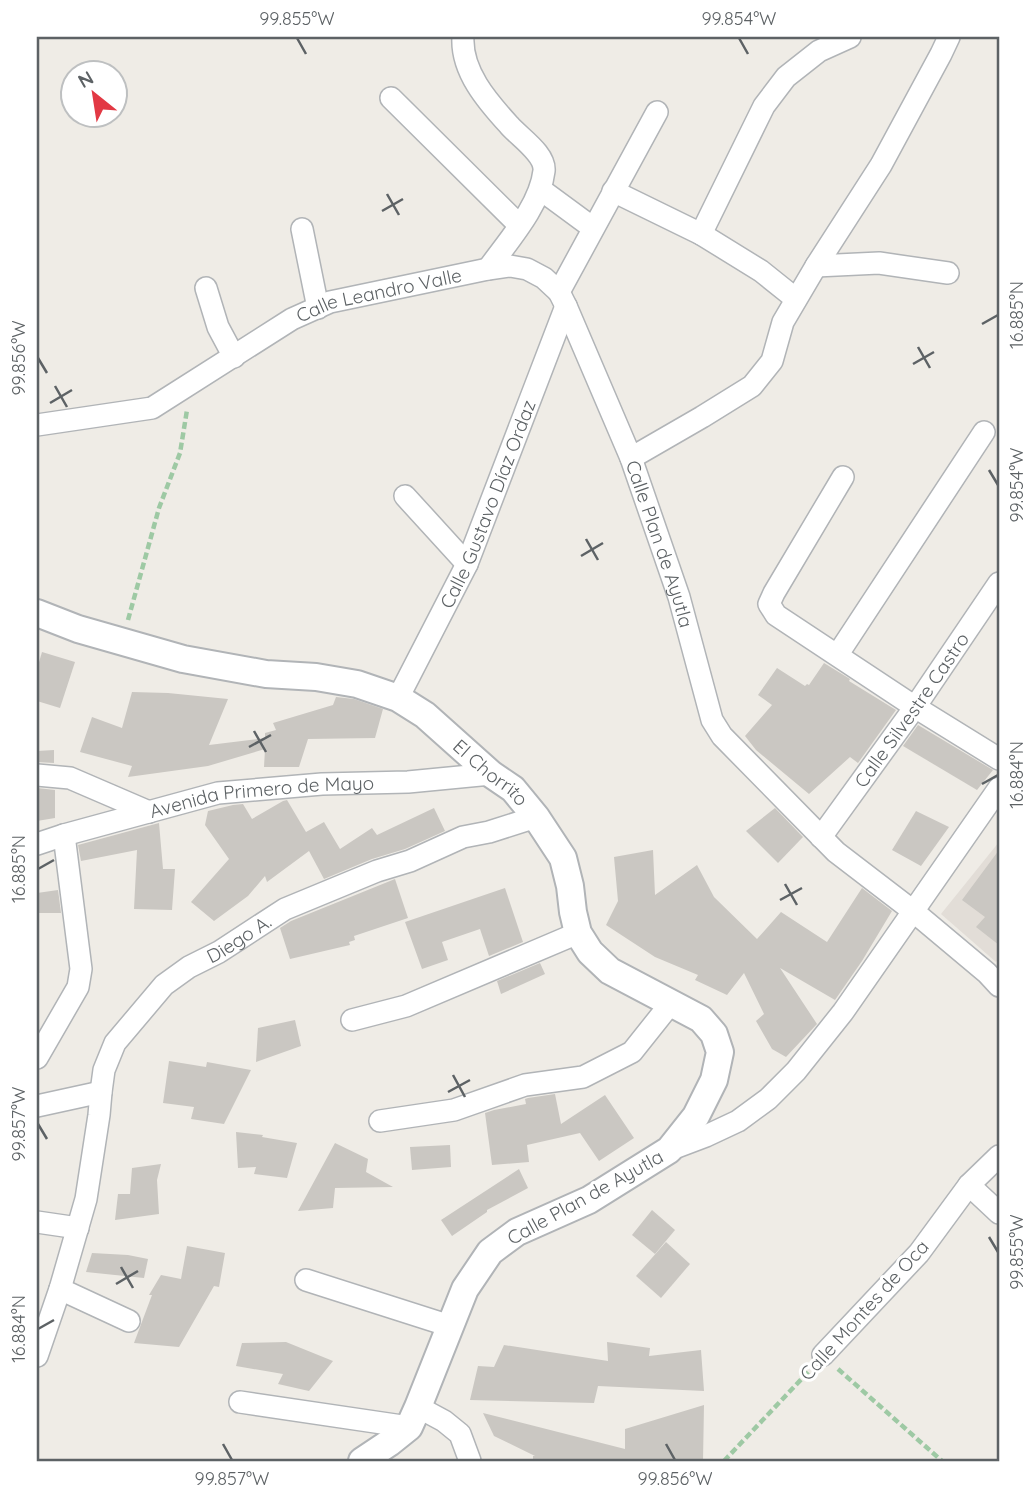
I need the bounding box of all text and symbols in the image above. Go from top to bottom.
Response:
text: 99.855°W [259,7,335,30]
text: 99.854°W [701,7,777,30]
north arrow [60,60,130,130]
text: N [73,65,98,93]
street label: Calle Leandro Valle [292,263,464,328]
text: 16.885°N [1005,281,1028,349]
text: 99.856°W [7,320,30,396]
street label: Calle Gustavo Díaz Ordaz [434,397,541,612]
text: 99.854°W [1005,447,1028,523]
street label: Calle Plan de Ayutla [621,457,699,630]
street label: Calle Silvestre Castro [849,628,974,792]
street label: El Chorrito [448,734,534,811]
text: 16.884°N [1005,741,1028,809]
street label: Avenida Primero de Mayo [147,771,374,823]
text: 16.885°N [7,835,30,903]
street label: Diego A. [203,909,276,968]
text: 99.857°W [7,1087,30,1161]
street label: Calle Plan de Ayutla [503,1144,667,1250]
text: 99.855°W [1005,1214,1028,1290]
street label: Calle Montes de Oca [794,1235,934,1385]
text: 16.884°N [7,1295,30,1363]
text: 99.857°W [195,1467,269,1490]
text: 99.856°W [637,1467,713,1490]

